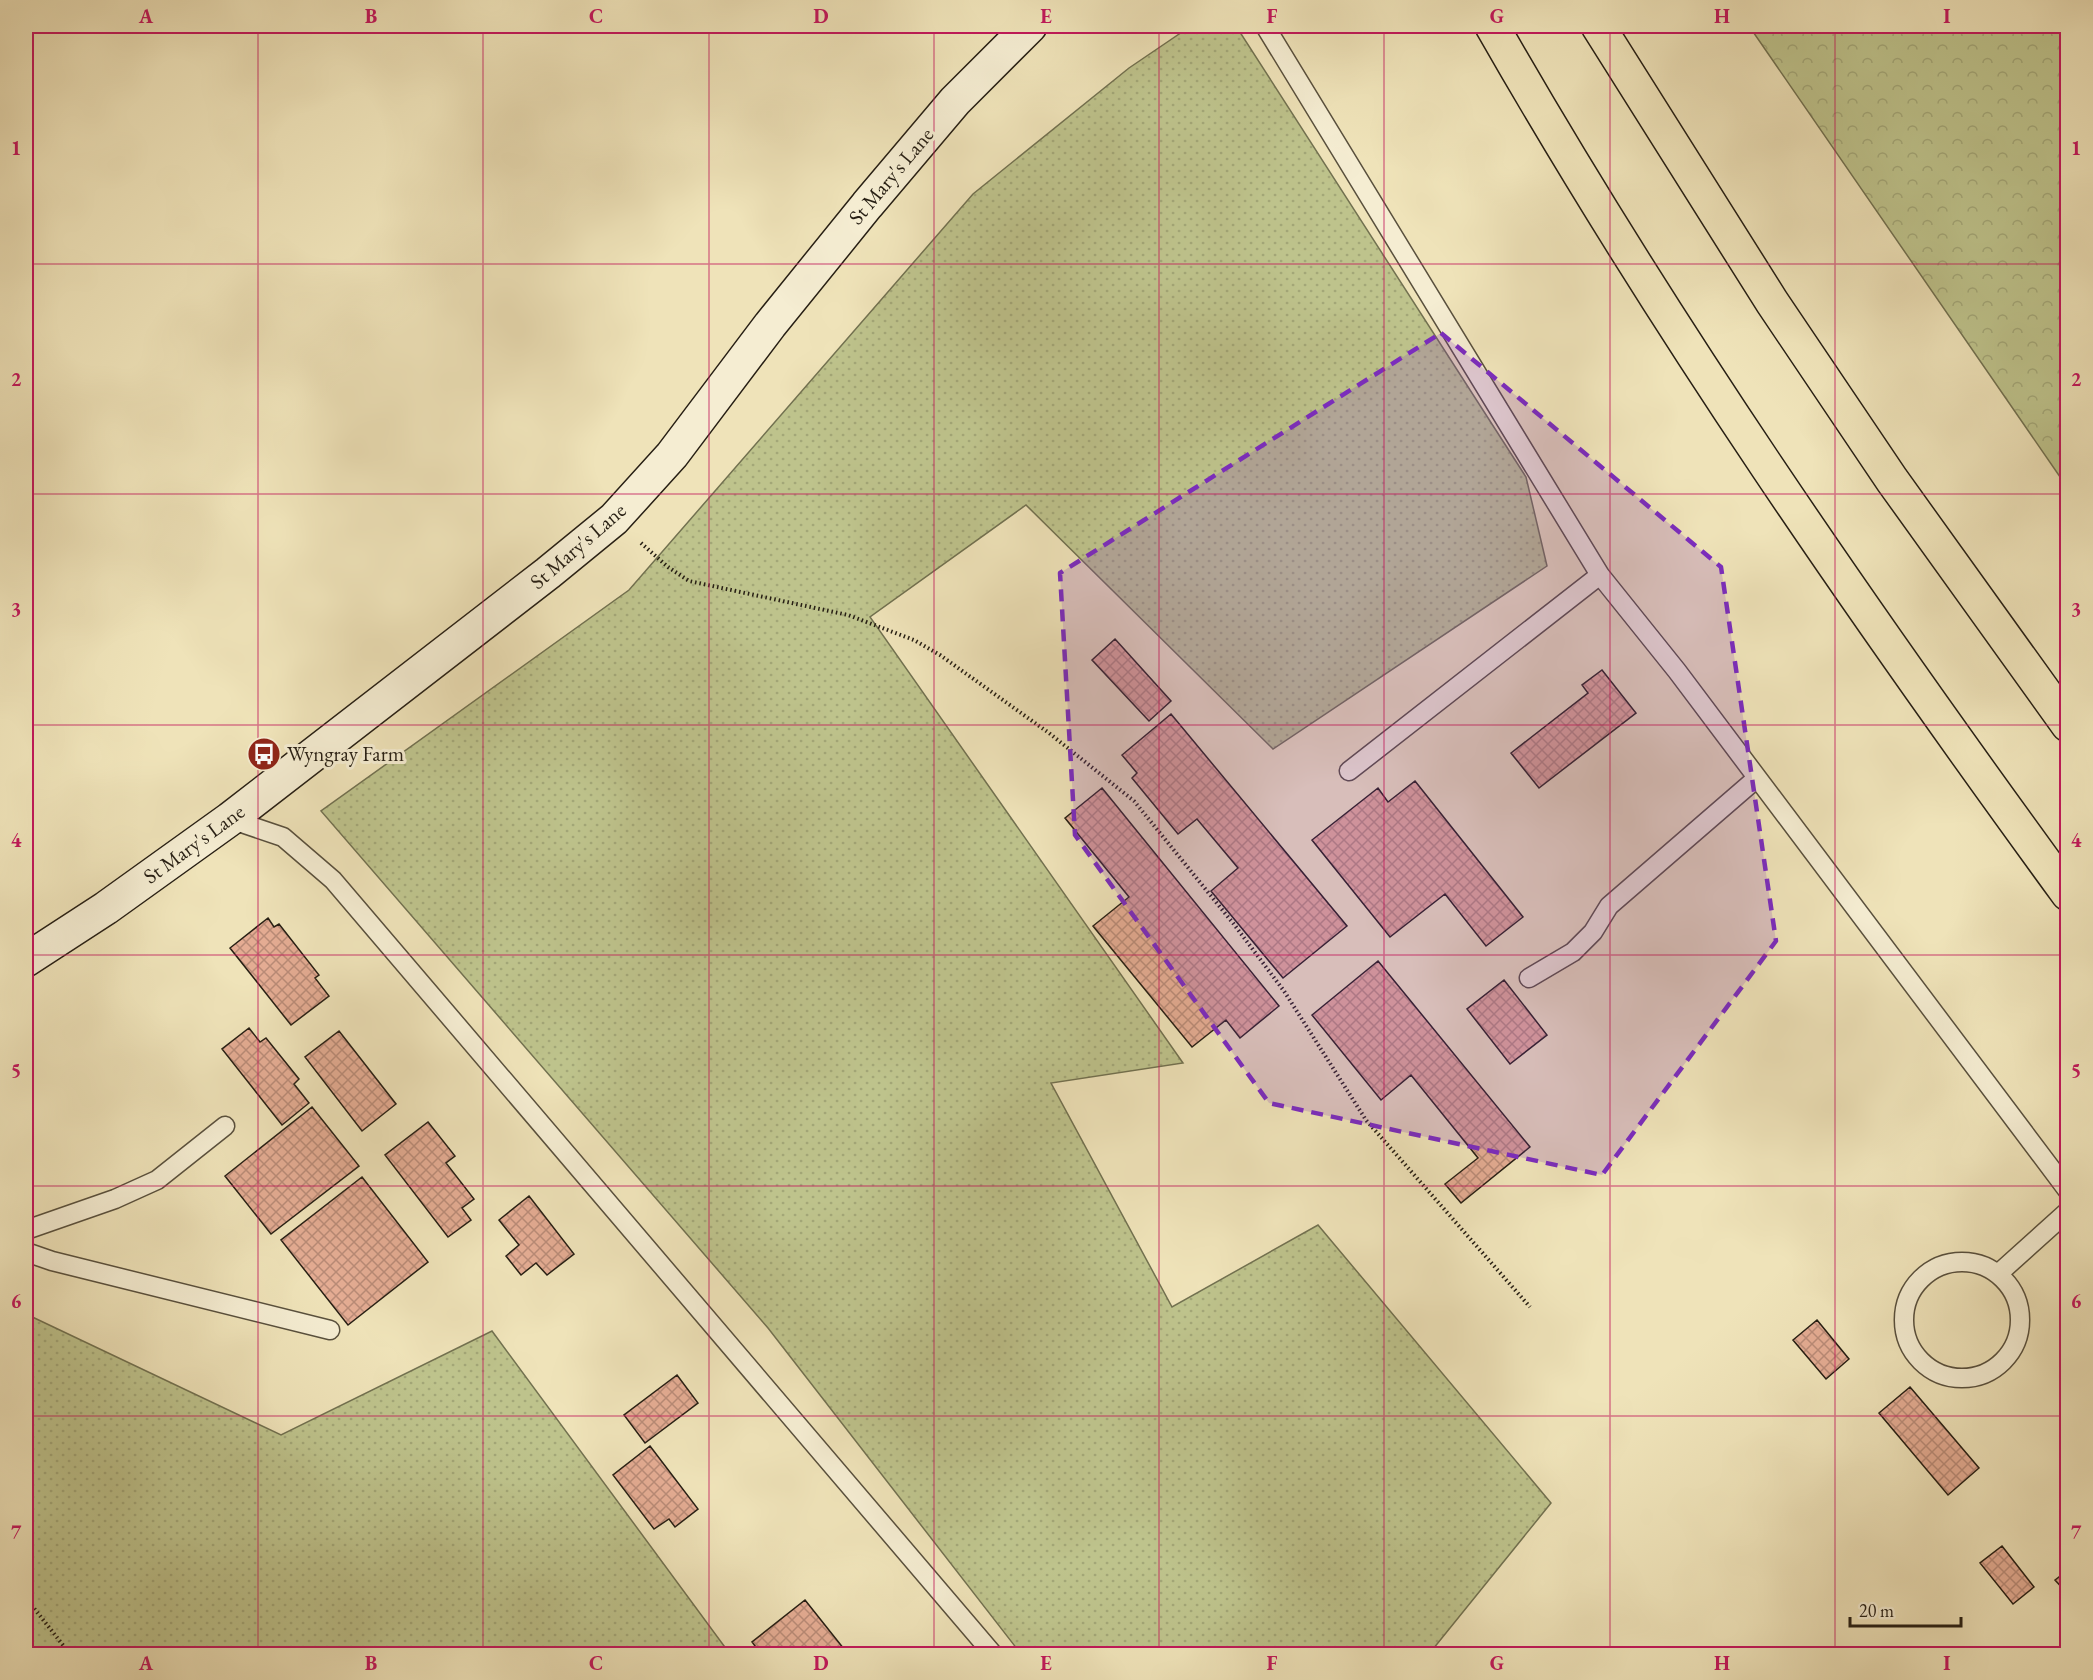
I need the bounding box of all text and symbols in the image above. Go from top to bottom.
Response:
text: A [138,3,154,29]
text: B [365,3,377,29]
text: C [589,3,603,29]
text: D [813,3,829,29]
text: E [1040,3,1052,29]
text: F [1267,3,1278,29]
text: G [1490,3,1504,29]
text: H [1714,3,1730,29]
text: I [1943,3,1951,29]
street label: St Mary's Lane [842,122,939,230]
text: 1 [11,135,21,161]
text: 1 [2071,135,2081,161]
text: 2 [11,366,22,392]
text: 2 [2071,366,2082,392]
street label: St Mary's Lane [524,496,631,595]
text: 3 [11,596,21,622]
text: 3 [2071,596,2081,622]
bus stop icon: Wyngray Farm [246,736,282,772]
place label: Wyngray Farm [287,740,404,767]
street label: St Mary's Lane [138,798,250,889]
text: 4 [11,827,22,853]
text: 4 [2071,827,2082,853]
text: 5 [11,1057,21,1083]
text: 5 [2071,1057,2081,1083]
text: 6 [11,1288,22,1314]
text: 6 [2071,1288,2082,1314]
text: 7 [11,1519,22,1545]
text: 7 [2071,1519,2082,1545]
scale bar [1850,1590,1961,1628]
text: 20 m [1859,1599,1894,1622]
text: A [138,1650,154,1676]
text: B [365,1650,377,1676]
text: C [589,1650,603,1676]
text: D [813,1650,829,1676]
text: E [1040,1650,1052,1676]
text: F [1267,1650,1278,1676]
text: G [1490,1650,1504,1676]
text: H [1714,1650,1730,1676]
text: I [1943,1650,1951,1676]

